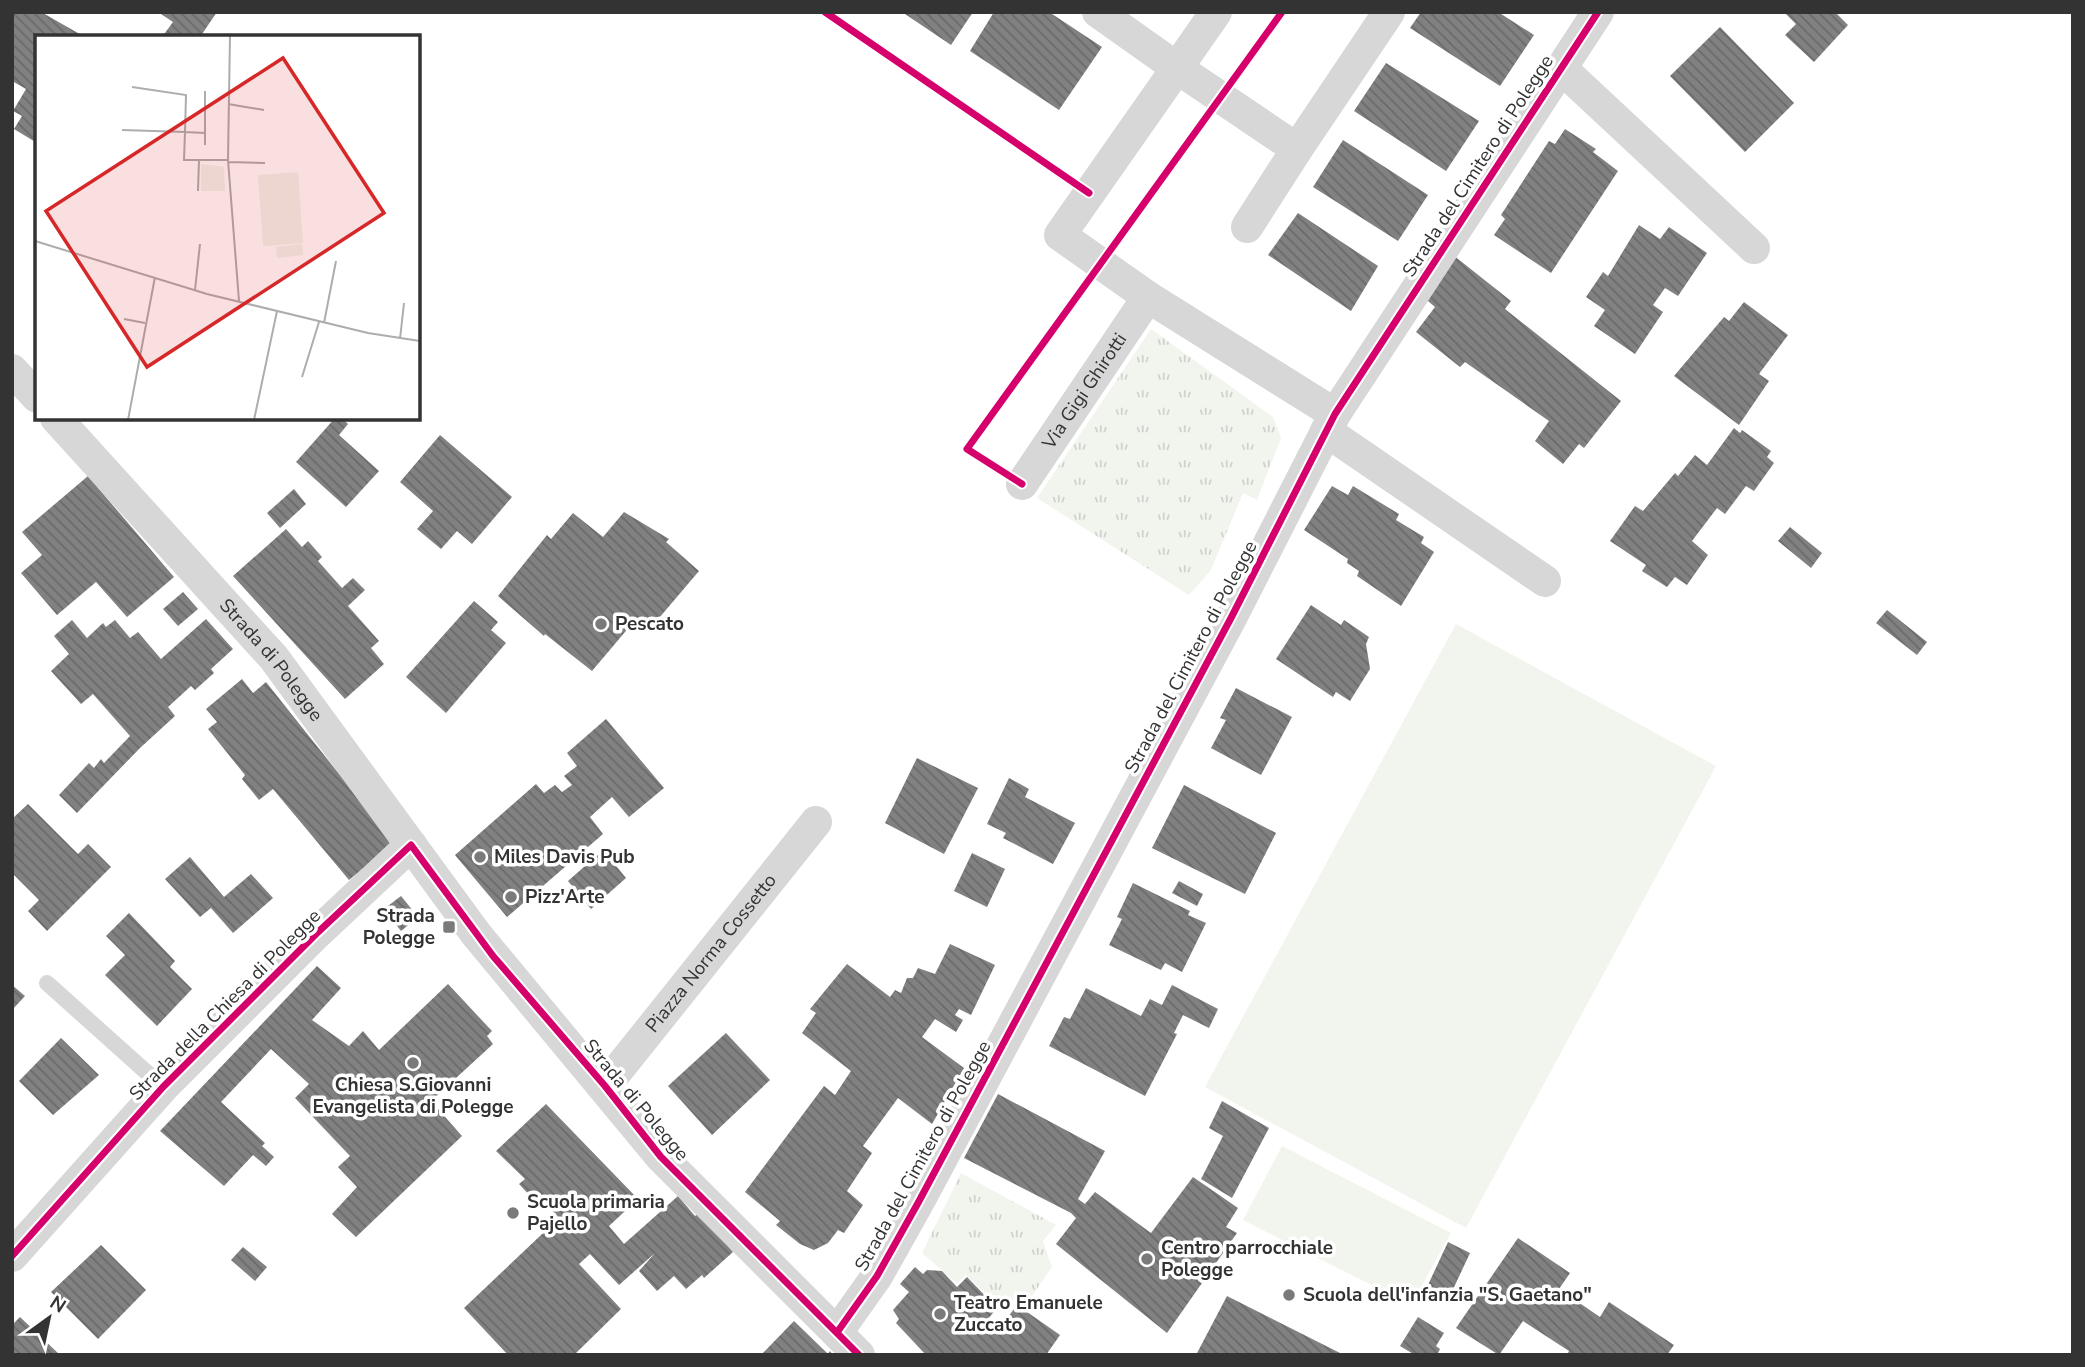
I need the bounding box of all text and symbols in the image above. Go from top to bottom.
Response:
inset map [35,35,420,420]
street label: Strada del Cimitero di Polegge [1396,50,1560,282]
street label: Via Gigi Ghirotti [1036,328,1133,455]
street label: Strada del Cimitero di Polegge [1118,536,1264,778]
street label: Strada di Polegge [213,593,329,727]
place label: Pescato [615,611,684,637]
marker: Pescato [593,616,609,632]
place label: Miles Davis Pub [494,844,635,870]
marker: Miles Davis Pub [472,849,488,865]
street label: Piazza Norma Cossetto [640,868,783,1038]
place label: Pizz'Arte [525,884,604,910]
marker: Pizz'Arte [503,889,519,905]
street label: Strada della Chiesa di Polegge [123,903,327,1107]
place label: Strada Polegge [363,903,435,951]
marker: Strada Polegge [441,919,457,935]
street label: Strada di Polegge [577,1034,695,1166]
street label: Strada del Cimitero di Polegge [849,1036,997,1276]
marker: Chiesa S.Giovanni Evangelista di Polegge [405,1055,421,1071]
place label: Chiesa S.Giovanni Evangelista di Polegge [313,1072,513,1120]
place label: Scuola primaria Pajello [527,1189,665,1237]
marker: Scuola primaria Pajello [505,1205,521,1221]
place label: Centro parrocchiale Polegge [1161,1235,1333,1283]
marker: Centro parrocchiale Polegge [1139,1251,1155,1267]
place label: Scuola dell'infanzia "S. Gaetano" [1303,1282,1592,1308]
north arrow [14,1283,84,1353]
marker: Scuola dell'infanzia "S. Gaetano" [1281,1287,1297,1303]
text: N [45,1290,71,1319]
place label: Teatro Emanuele Zuccato [954,1290,1103,1338]
marker: Teatro Emanuele Zuccato [932,1306,948,1322]

